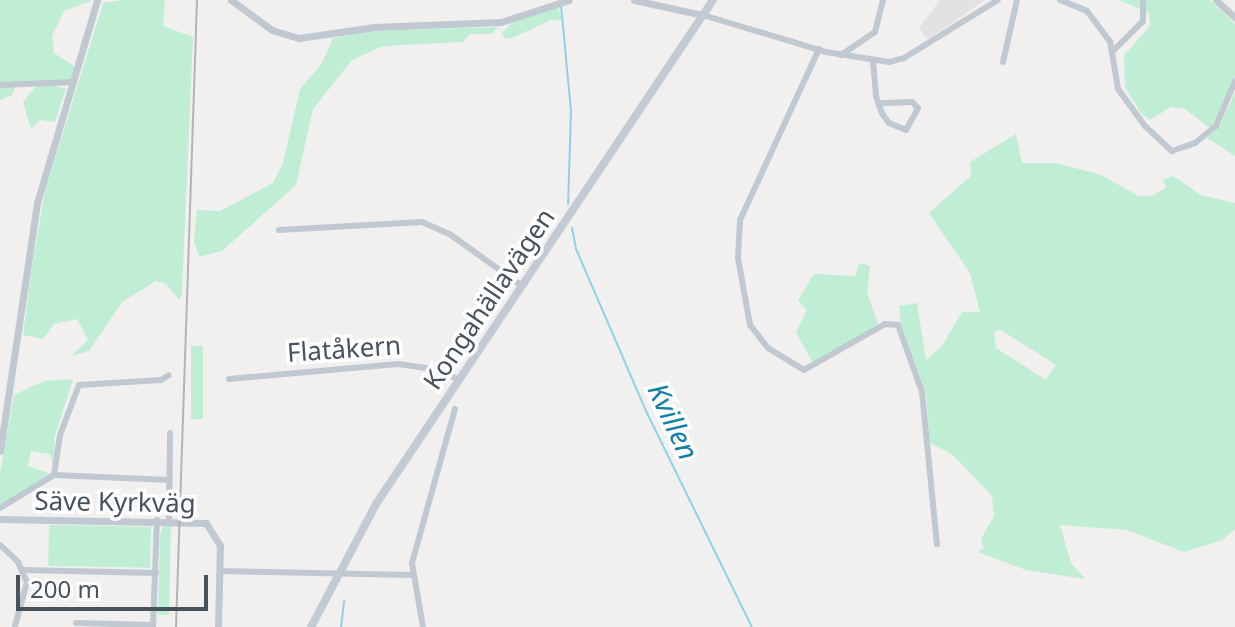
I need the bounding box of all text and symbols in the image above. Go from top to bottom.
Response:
street label: Kongahällavägen [417,203,561,395]
street label: Flatåkern [286,329,402,369]
water label: Kvillen [642,377,706,465]
street label: Säve Kyrkväg [34,485,196,519]
scale bar [20,559,212,609]
text: 200 m [30,572,100,605]

